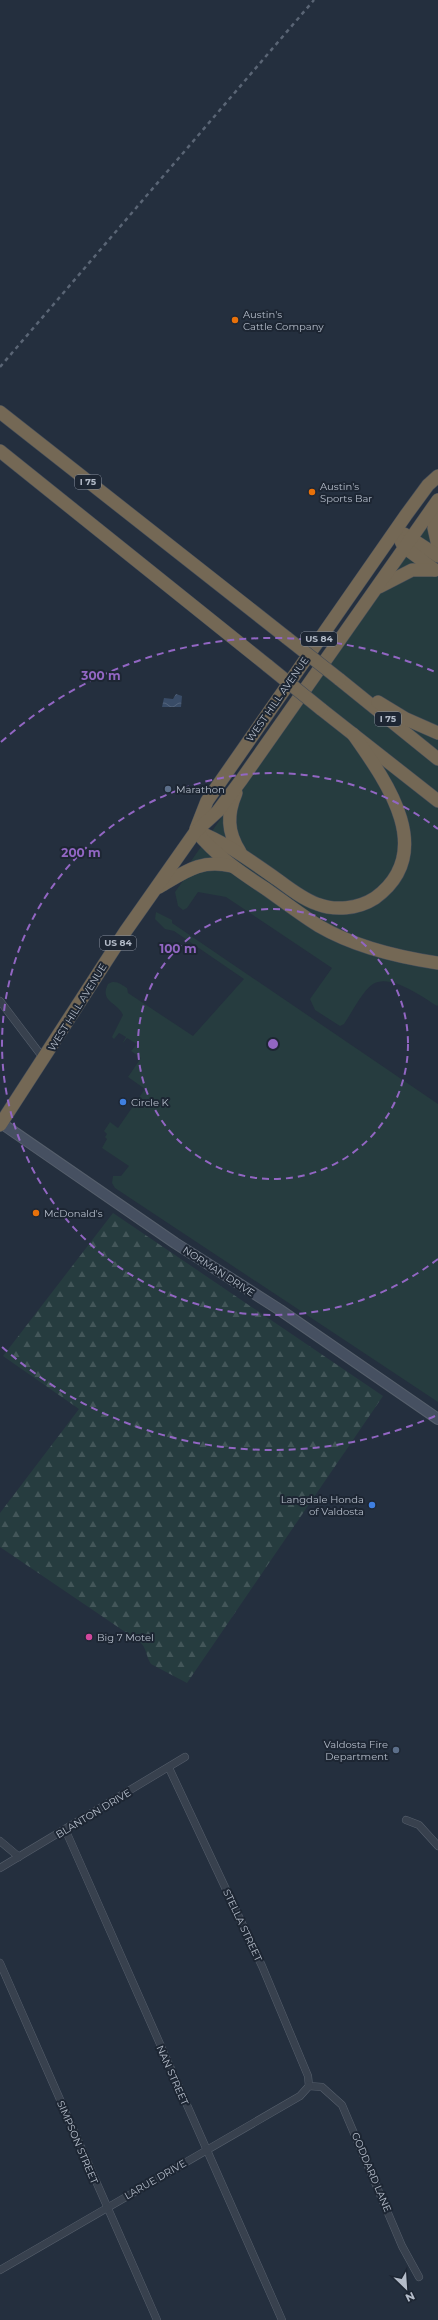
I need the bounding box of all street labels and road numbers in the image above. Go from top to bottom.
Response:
road number: I 75 [75,475,101,489]
road number: US 84 [301,632,337,646]
street label: WEST HILL AVENUE [243,654,312,744]
road number: I 75 [375,712,401,726]
road number: US 84 [100,936,136,950]
street label: WEST HILL AVENUE [45,961,110,1053]
street label: NORMAN DRIVE [180,1243,257,1300]
street label: BLANTON DRIVE [53,1786,133,1841]
street label: STELLA STREET [220,1887,265,1964]
street label: NAN STREET [154,2043,192,2107]
street label: SIMPSON STREET [54,2099,101,2186]
street label: GODDARD LANE [349,2130,394,2214]
street label: LARUE DRIVE [122,2156,189,2202]

